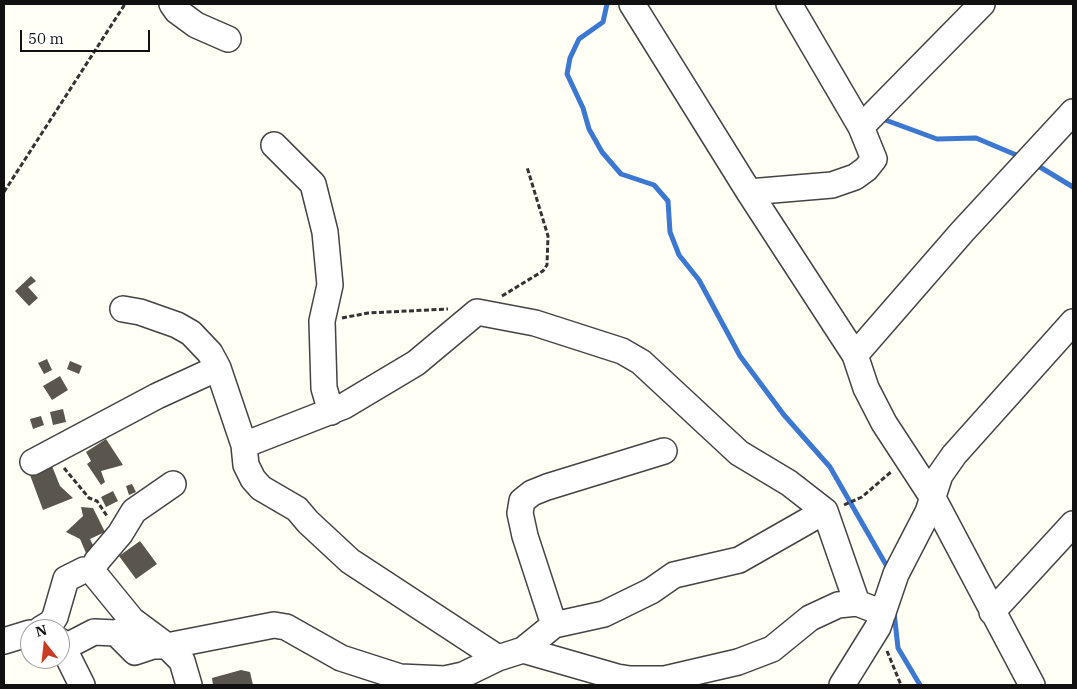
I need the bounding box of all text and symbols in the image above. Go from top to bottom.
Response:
scale bar [22,20,152,52]
text: 50 m [28,29,64,48]
north arrow [20,619,70,669]
text: N [33,620,49,641]

